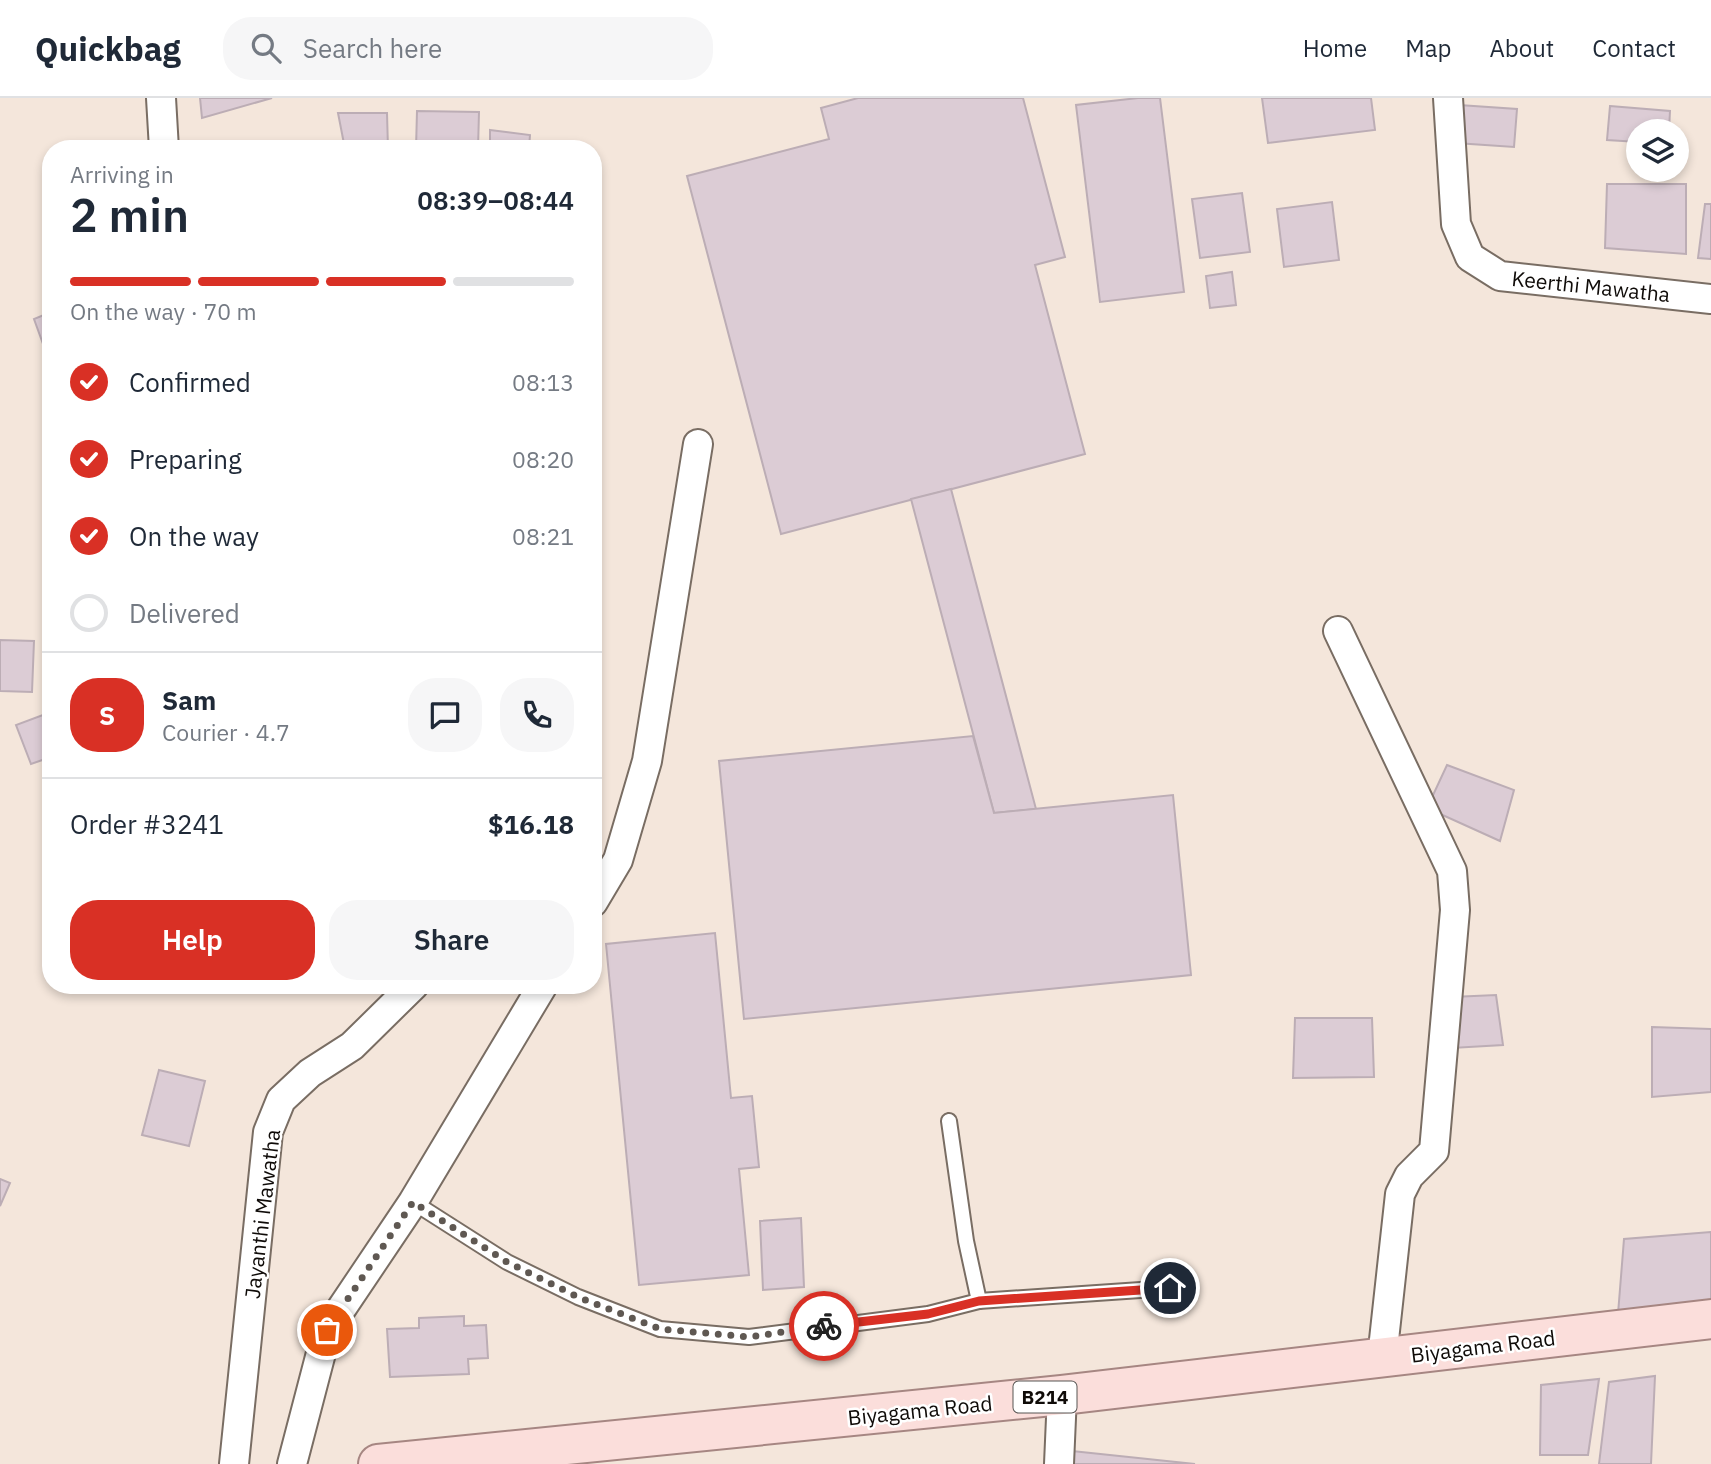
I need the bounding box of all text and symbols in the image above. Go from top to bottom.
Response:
search box [223,17,713,80]
text: Quickbag [35,27,181,70]
icon: search [247,29,285,67]
text: Search here [303,31,442,65]
text: Home [1303,32,1367,64]
text: Map [1405,32,1451,64]
text: About [1489,32,1554,64]
text: Contact [1592,32,1676,64]
map controls [1626,119,1689,182]
button: layers [1626,119,1689,182]
text: Arriving in [70,159,174,189]
text: 08:39–08:44 [417,183,574,217]
text: 2 min [70,185,189,245]
street label: Keerthi Mawatha [1510,264,1672,308]
text: On the way · 70 m [70,296,257,326]
icon: check [70,363,108,401]
text: Confirmed [129,365,251,399]
text: 08:13 [512,367,574,397]
icon: check [70,440,108,478]
text: Preparing [129,442,242,476]
text: 08:20 [512,444,574,474]
icon: check [70,517,108,555]
text: On the way [129,519,259,553]
text: 08:21 [512,521,574,551]
text: Delivered [129,596,240,630]
button: chat [408,678,482,752]
button: phone [500,678,574,752]
text: Sam [162,683,216,717]
text: S [99,698,115,732]
text: Courier · 4.7 [162,717,290,747]
text: Order #3241 [70,807,224,841]
text: $16.18 [488,807,574,841]
button: Help [70,900,315,980]
button: Share [329,900,574,980]
street label: Jayanthi Mawatha [238,1128,286,1300]
pin [1140,1258,1200,1318]
icon: home [1151,1269,1189,1307]
courier [789,1291,859,1361]
pin [297,1300,357,1360]
icon: bike [805,1307,843,1345]
icon: bag [308,1311,346,1349]
street label: Biyagama Road [1409,1323,1557,1369]
road number: B214 [1014,1382,1076,1413]
street label: Biyagama Road [846,1388,994,1432]

